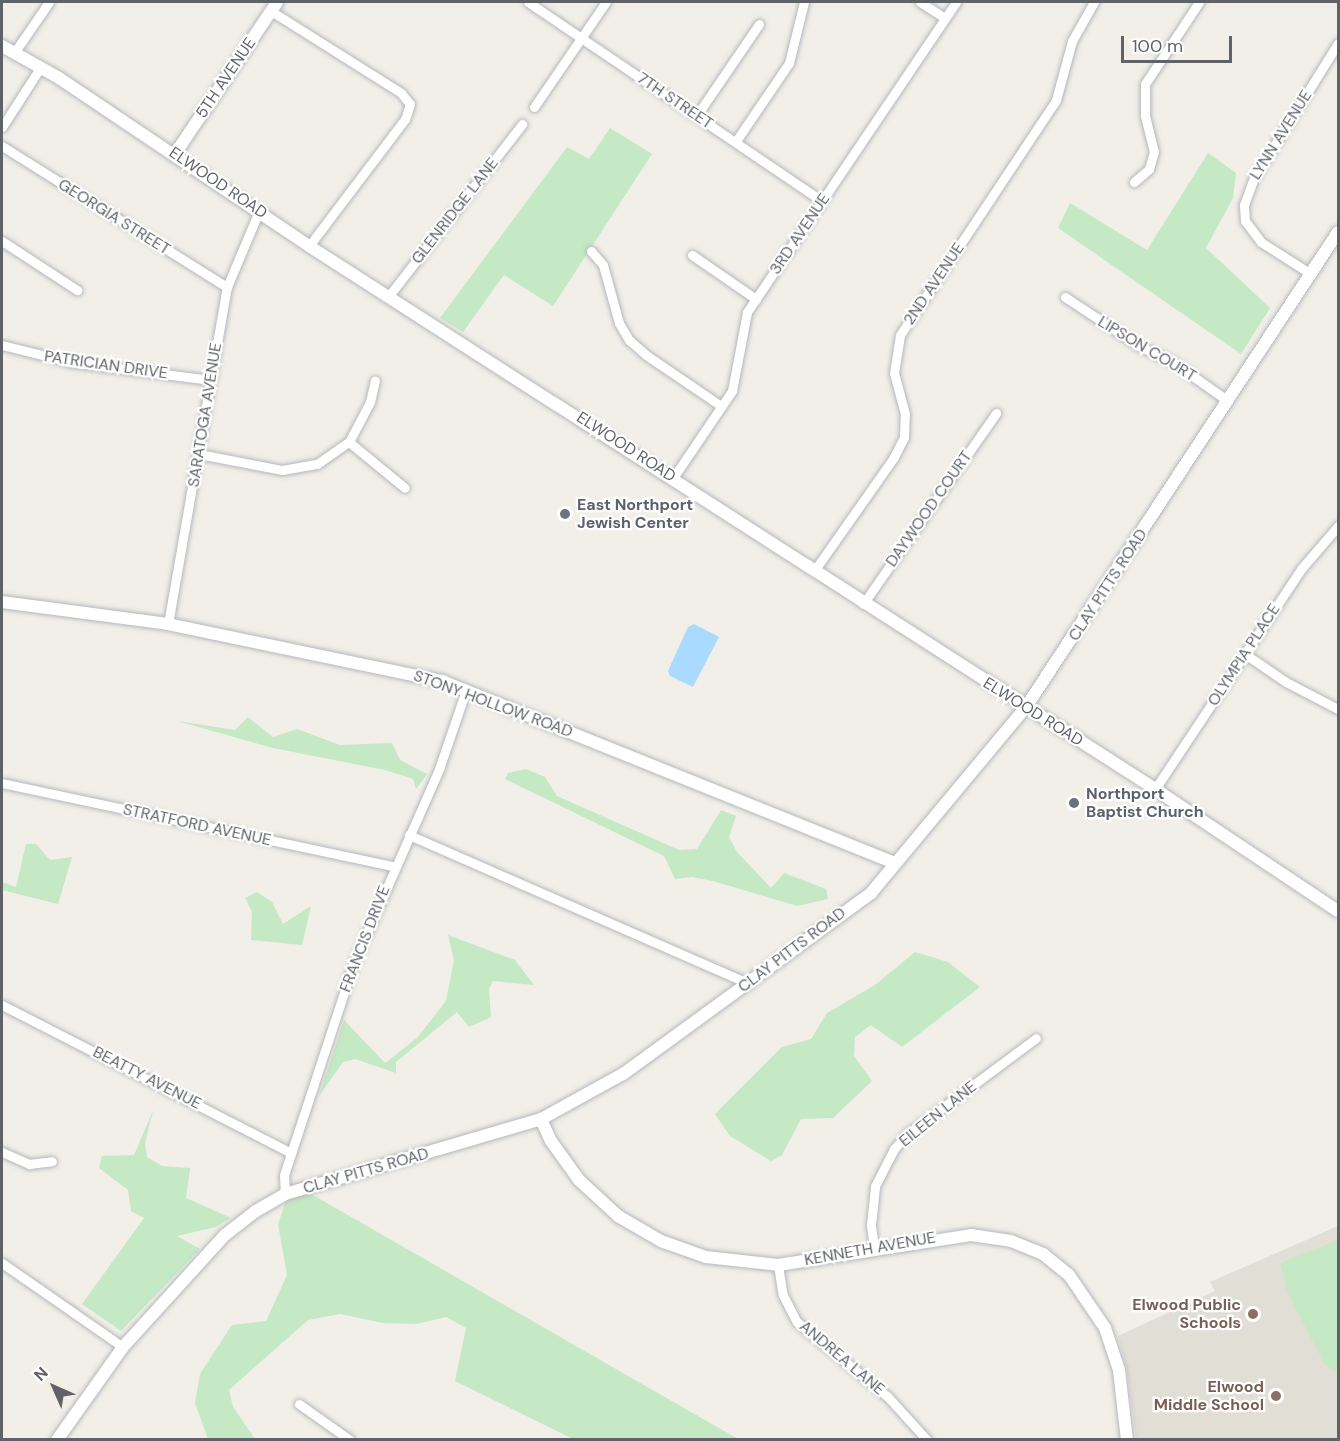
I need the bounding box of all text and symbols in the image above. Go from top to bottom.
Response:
scale bar [1124,24,1235,62]
street label: 5TH AVENUE [192,34,260,122]
text: 100 m [1132,34,1183,58]
street label: 7TH STREET [633,69,717,133]
street label: LYNN AVENUE [1246,87,1316,183]
street label: ELWOOD ROAD [165,143,271,223]
street label: GLENRIDGE LANE [408,154,502,268]
street label: GEORGIA STREET [54,175,174,259]
street label: 3RD AVENUE [766,190,834,278]
street label: 2ND AVENUE [899,239,969,329]
street label: LIPSON COURT [1094,312,1200,386]
street label: SARATOGA AVENUE [184,341,226,489]
street label: PATRICIAN DRIVE [43,347,169,383]
street label: ELWOOD ROAD [573,408,679,486]
street label: DAYWOOD COURT [882,447,976,571]
place label: East Northport Jewish Center [577,495,693,533]
marker: East Northport Jewish Center [558,507,572,521]
street label: CLAY PITTS ROAD [1065,525,1151,645]
street label: OLYMPIA PLACE [1204,600,1284,710]
street label: STONY HOLLOW ROAD [411,666,575,742]
street label: ELWOOD ROAD [979,674,1087,750]
place label: Northport Baptist Church [1086,784,1204,822]
marker: Northport Baptist Church [1067,796,1081,810]
street label: STRATFORD AVENUE [121,800,273,850]
street label: FRANCIS DRIVE [336,883,394,995]
street label: CLAY PITTS ROAD [734,903,850,997]
street label: BEATTY AVENUE [90,1042,204,1114]
street label: EILEEN LANE [896,1077,980,1151]
street label: CLAY PITTS ROAD [301,1144,431,1198]
street label: KENNETH AVENUE [803,1228,937,1270]
place label: Elwood Public Schools [1132,1295,1241,1333]
marker: Elwood Public Schools [1246,1307,1260,1321]
street label: ANDREA LANE [796,1317,888,1399]
north arrow [24,1357,84,1417]
text: N [29,1362,52,1385]
place label: Elwood Middle School [1154,1377,1264,1415]
marker: Elwood Middle School [1269,1389,1283,1403]

